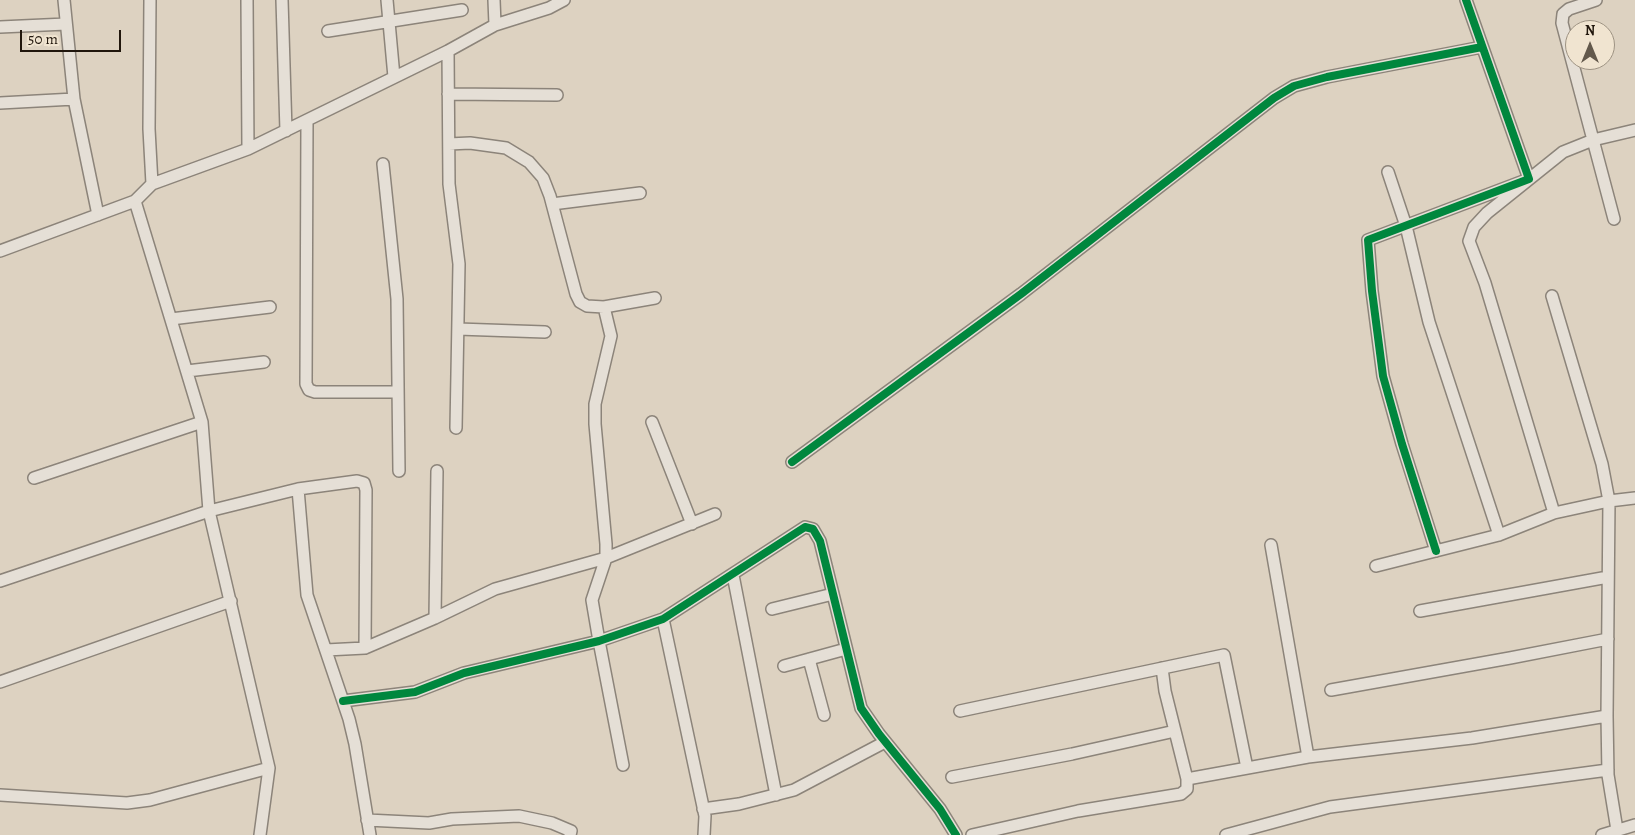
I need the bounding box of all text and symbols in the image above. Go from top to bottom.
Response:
scale bar [22,20,124,52]
north arrow [1565,20,1615,70]
text: N [1585,21,1595,40]
text: 50 m [28,29,58,49]

